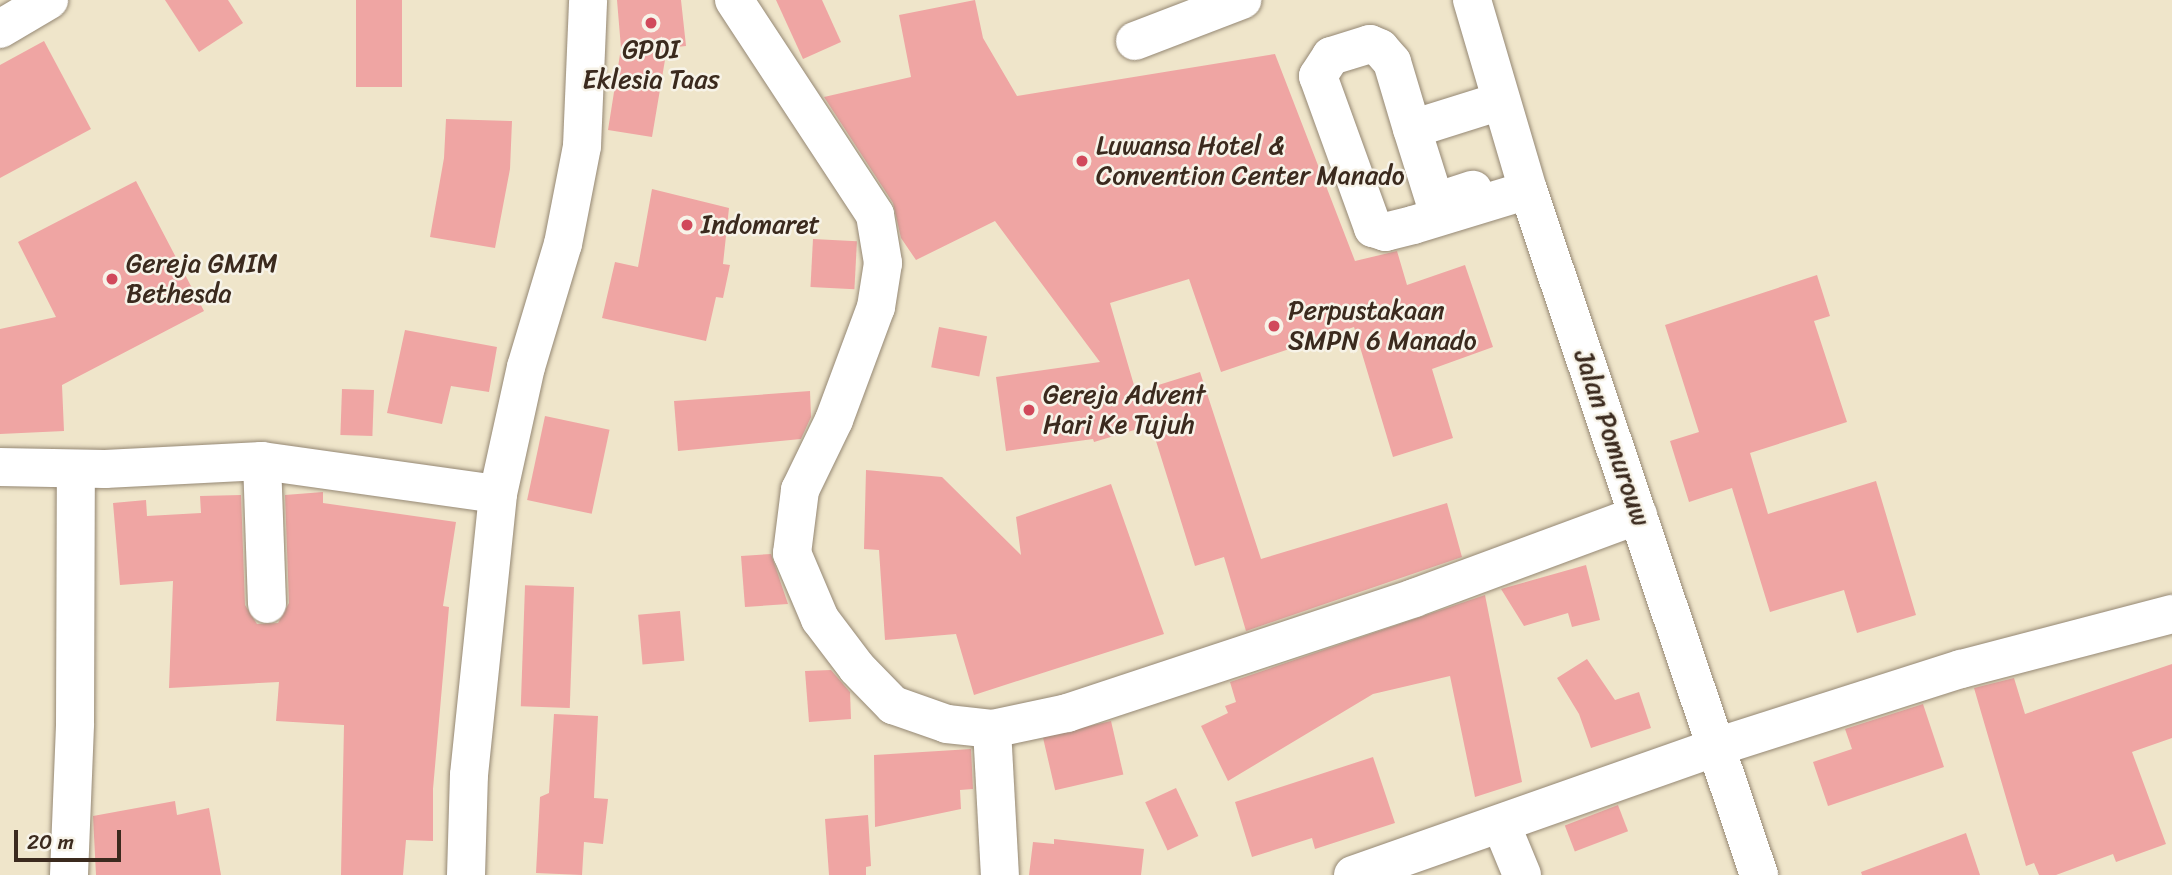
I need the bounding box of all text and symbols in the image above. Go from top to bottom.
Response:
marker: GPDI Eklesia Taas [643,15,659,31]
place label: GPDI Eklesia Taas [583,34,719,96]
place label: Luwansa Hotel & Convention Center Manado [1096,130,1405,192]
marker: Luwansa Hotel & Convention Center Manado [1074,153,1090,169]
place label: Indomaret [701,209,820,241]
marker: Indomaret [679,217,695,233]
place label: Gereja GMIM Bethesda [126,248,278,310]
marker: Gereja GMIM Bethesda [104,271,120,287]
place label: Perpustakaan SMPN 6 Manado [1288,295,1476,356]
marker: Perpustakaan SMPN 6 Manado [1266,318,1282,334]
street label: Jalan Pomurouw [1567,346,1657,530]
place label: Gereja Advent Hari Ke Tujuh [1043,379,1207,440]
marker: Gereja Advent Hari Ke Tujuh [1021,402,1037,418]
scale bar [18,816,124,860]
text: 20 m [27,823,74,861]

